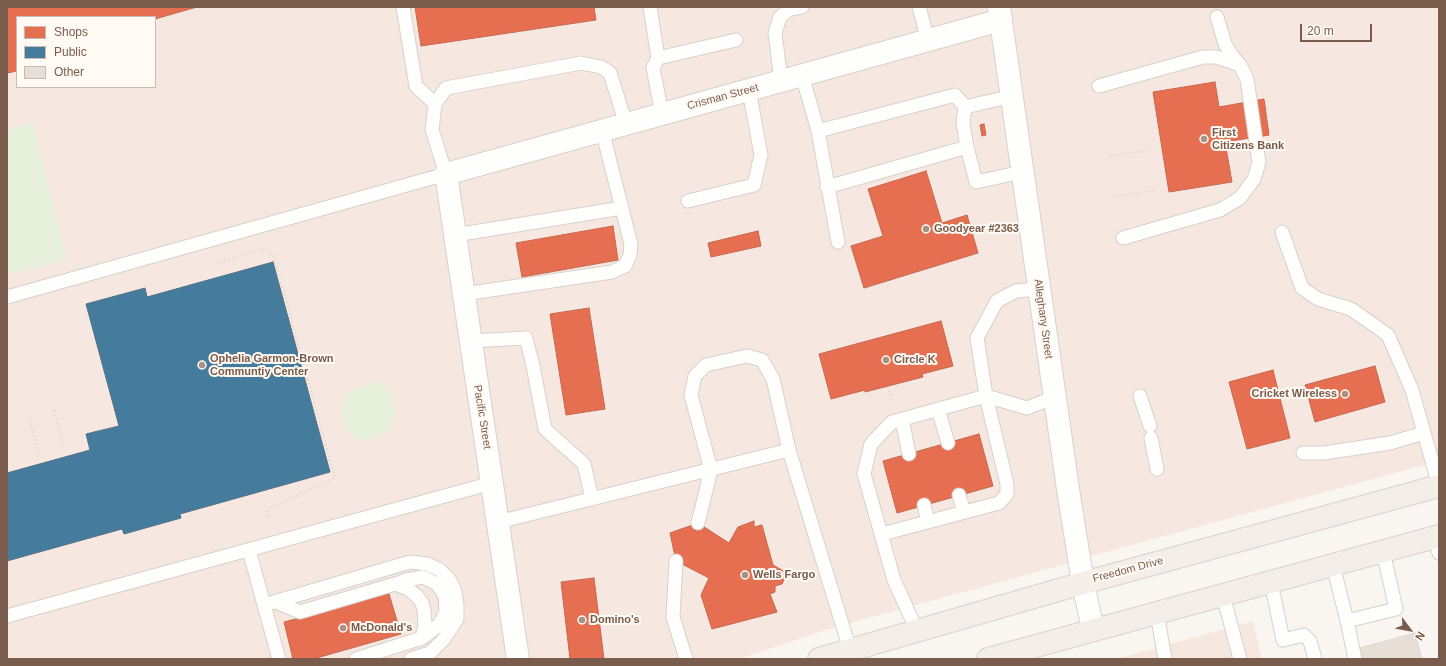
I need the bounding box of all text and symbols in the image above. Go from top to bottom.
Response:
legend [16,16,156,88]
scale bar [1302,16,1374,42]
text: 20 m [1307,24,1334,38]
text: Shops [54,25,88,39]
text: Public [54,45,87,59]
text: Other [54,65,84,79]
street label: Crisman Street [686,81,760,113]
place label: First Citizens Bank [1212,126,1284,152]
marker: First Citizens Bank [1199,134,1209,144]
place label: Goodyear #2363 [934,222,1019,236]
marker: Goodyear #2363 [921,224,931,234]
street label: Alleghany Street [1031,278,1055,360]
place label: Ophelia Garmon-Brown Communtiy Center [210,352,333,378]
place label: Circle K [894,353,936,367]
marker: Circle K [881,355,891,365]
marker: Ophelia Garmon-Brown Communtiy Center [197,360,207,370]
street label: Pacific Street [470,384,494,450]
place label: Cricket Wireless [1251,387,1337,401]
marker: Cricket Wireless [1340,389,1350,399]
street label: Freedom Drive [1091,554,1165,586]
place label: Wells Fargo [753,568,815,582]
marker: Wells Fargo [740,570,750,580]
north arrow [1390,610,1430,650]
place label: Domino's [590,613,640,627]
marker: Domino's [577,615,587,625]
place label: McDonald's [351,621,412,635]
marker: McDonald's [338,623,348,633]
text: N [1413,630,1427,643]

